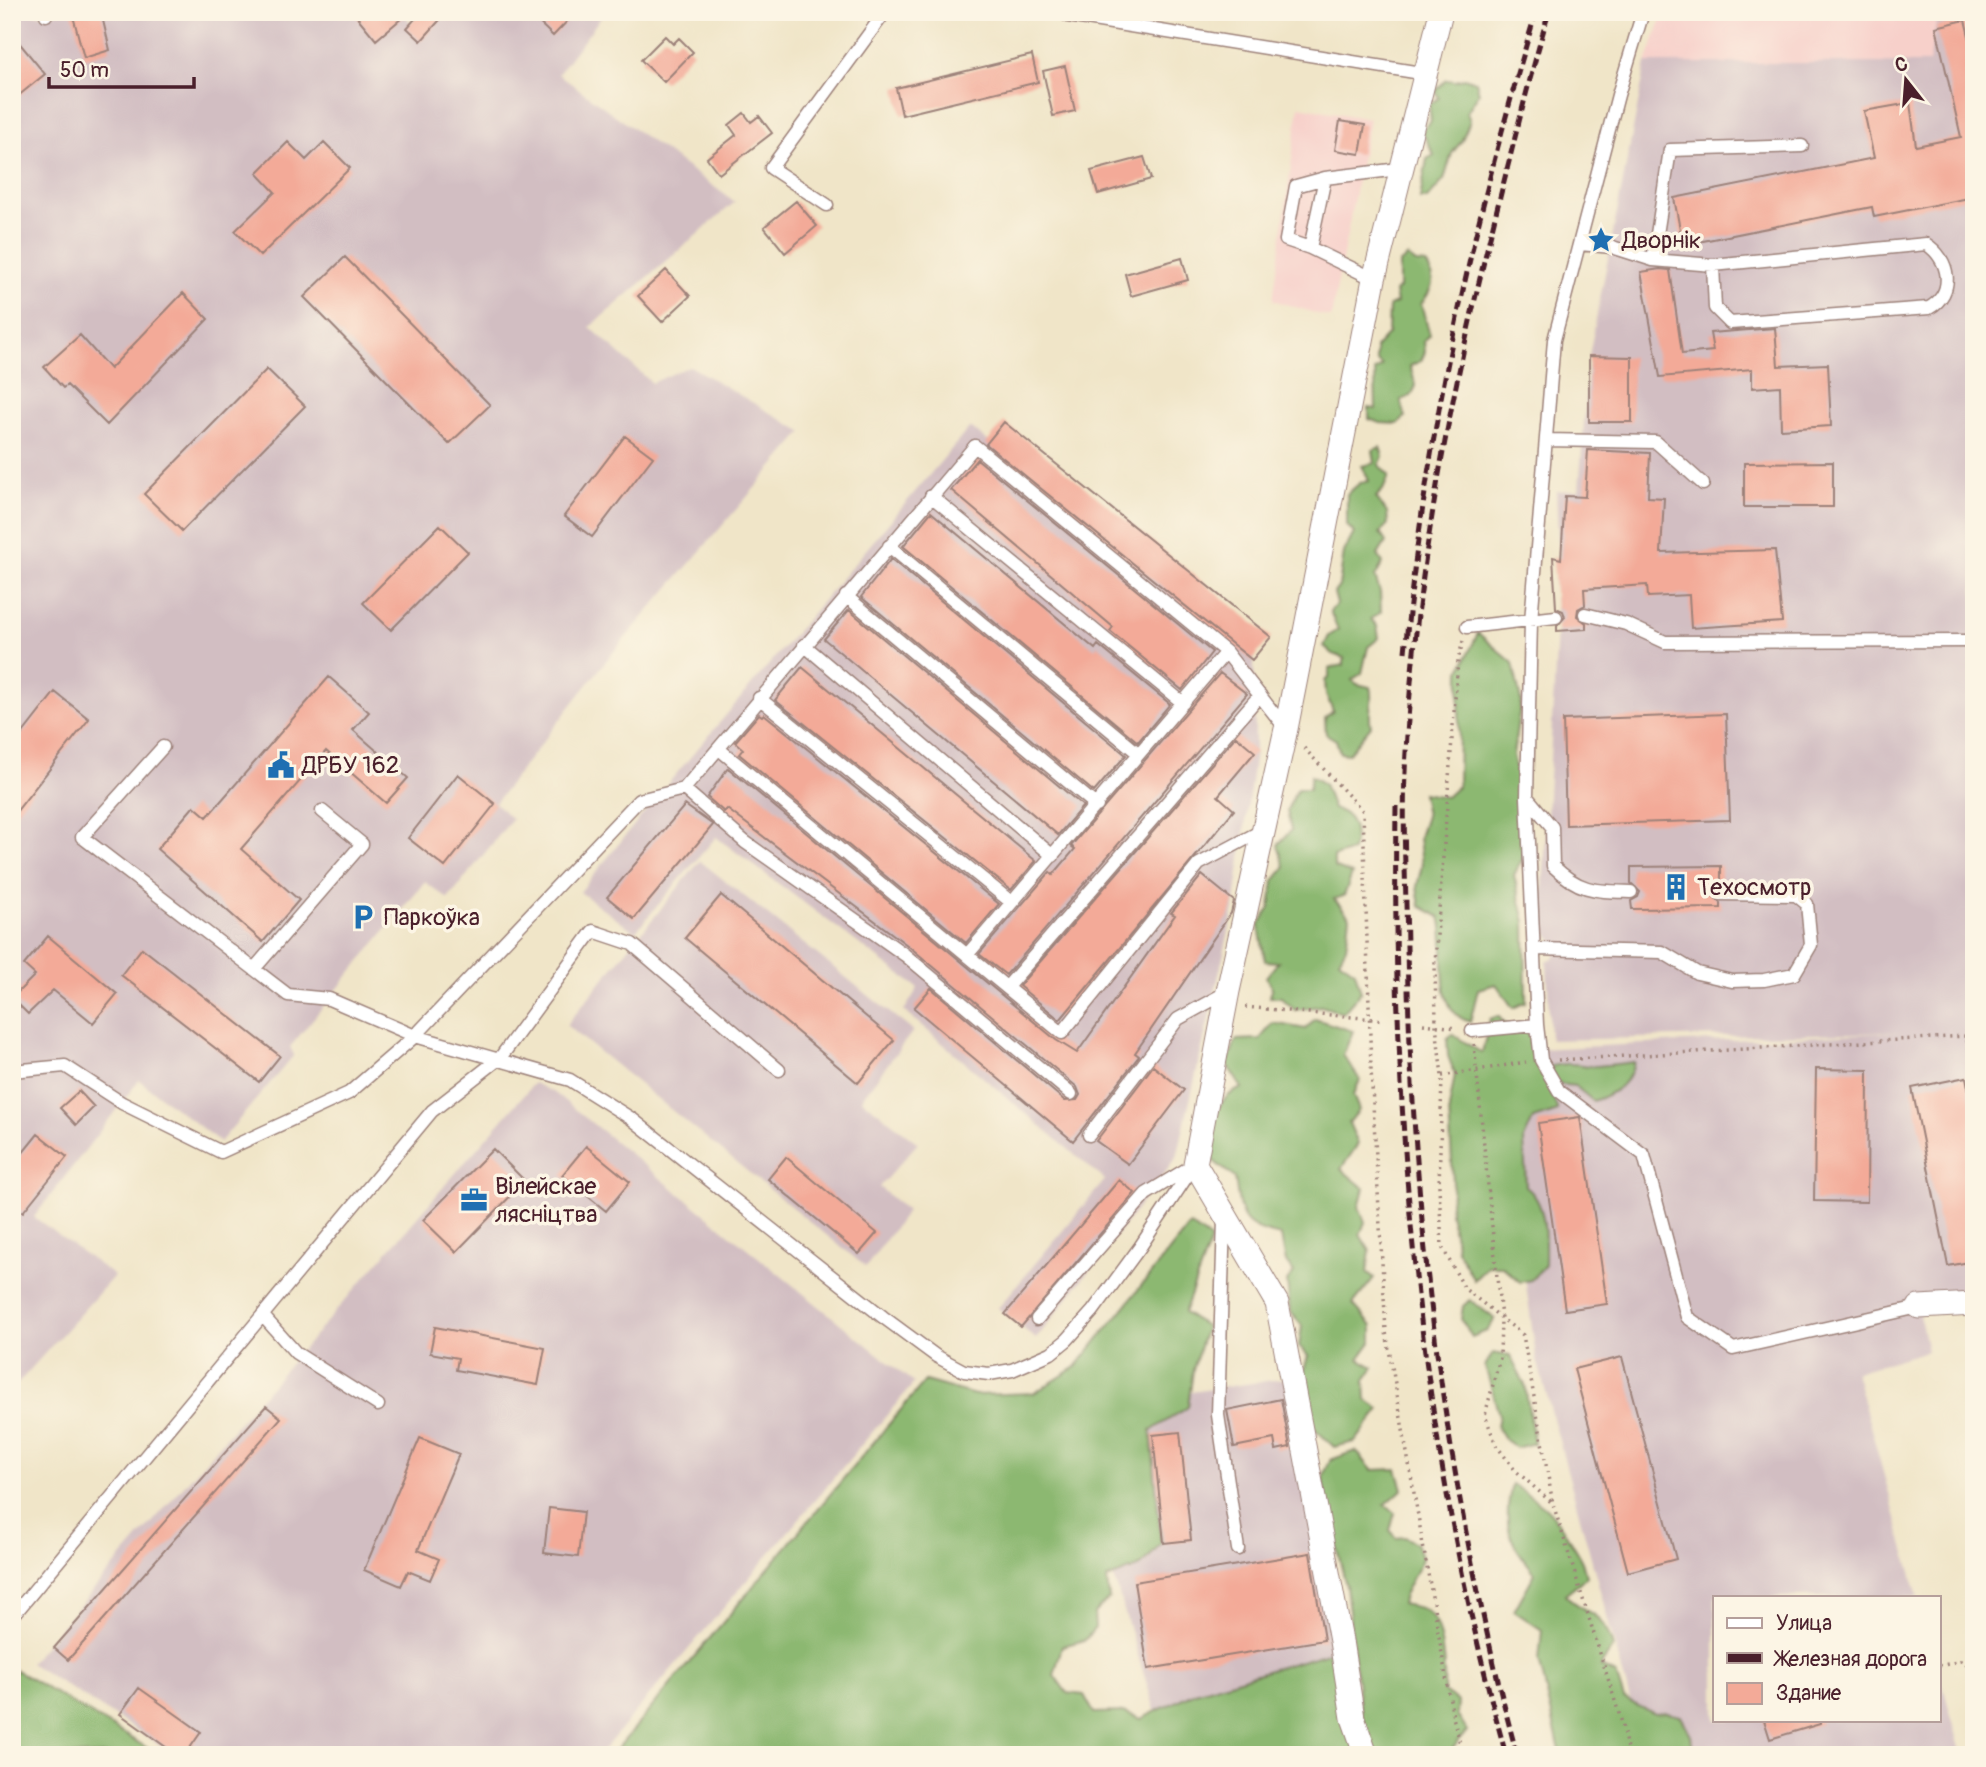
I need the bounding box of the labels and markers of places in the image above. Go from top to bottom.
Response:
place icon: Дворнік [1586,225,1616,255]
place label: Дворнік [1621,226,1701,255]
public building icon: ДРБУ 162 [266,750,296,780]
place label: ДРБУ 162 [301,751,399,780]
building icon: Техосмотр [1661,872,1691,902]
place label: Техосмотр [1697,873,1811,902]
parking icon: Паркоўка [348,902,378,932]
place label: Паркоўка [384,903,480,932]
place label: Вілейскае лясніцтва [495,1172,597,1229]
office icon: Вілейскае лясніцтва [459,1185,489,1215]

